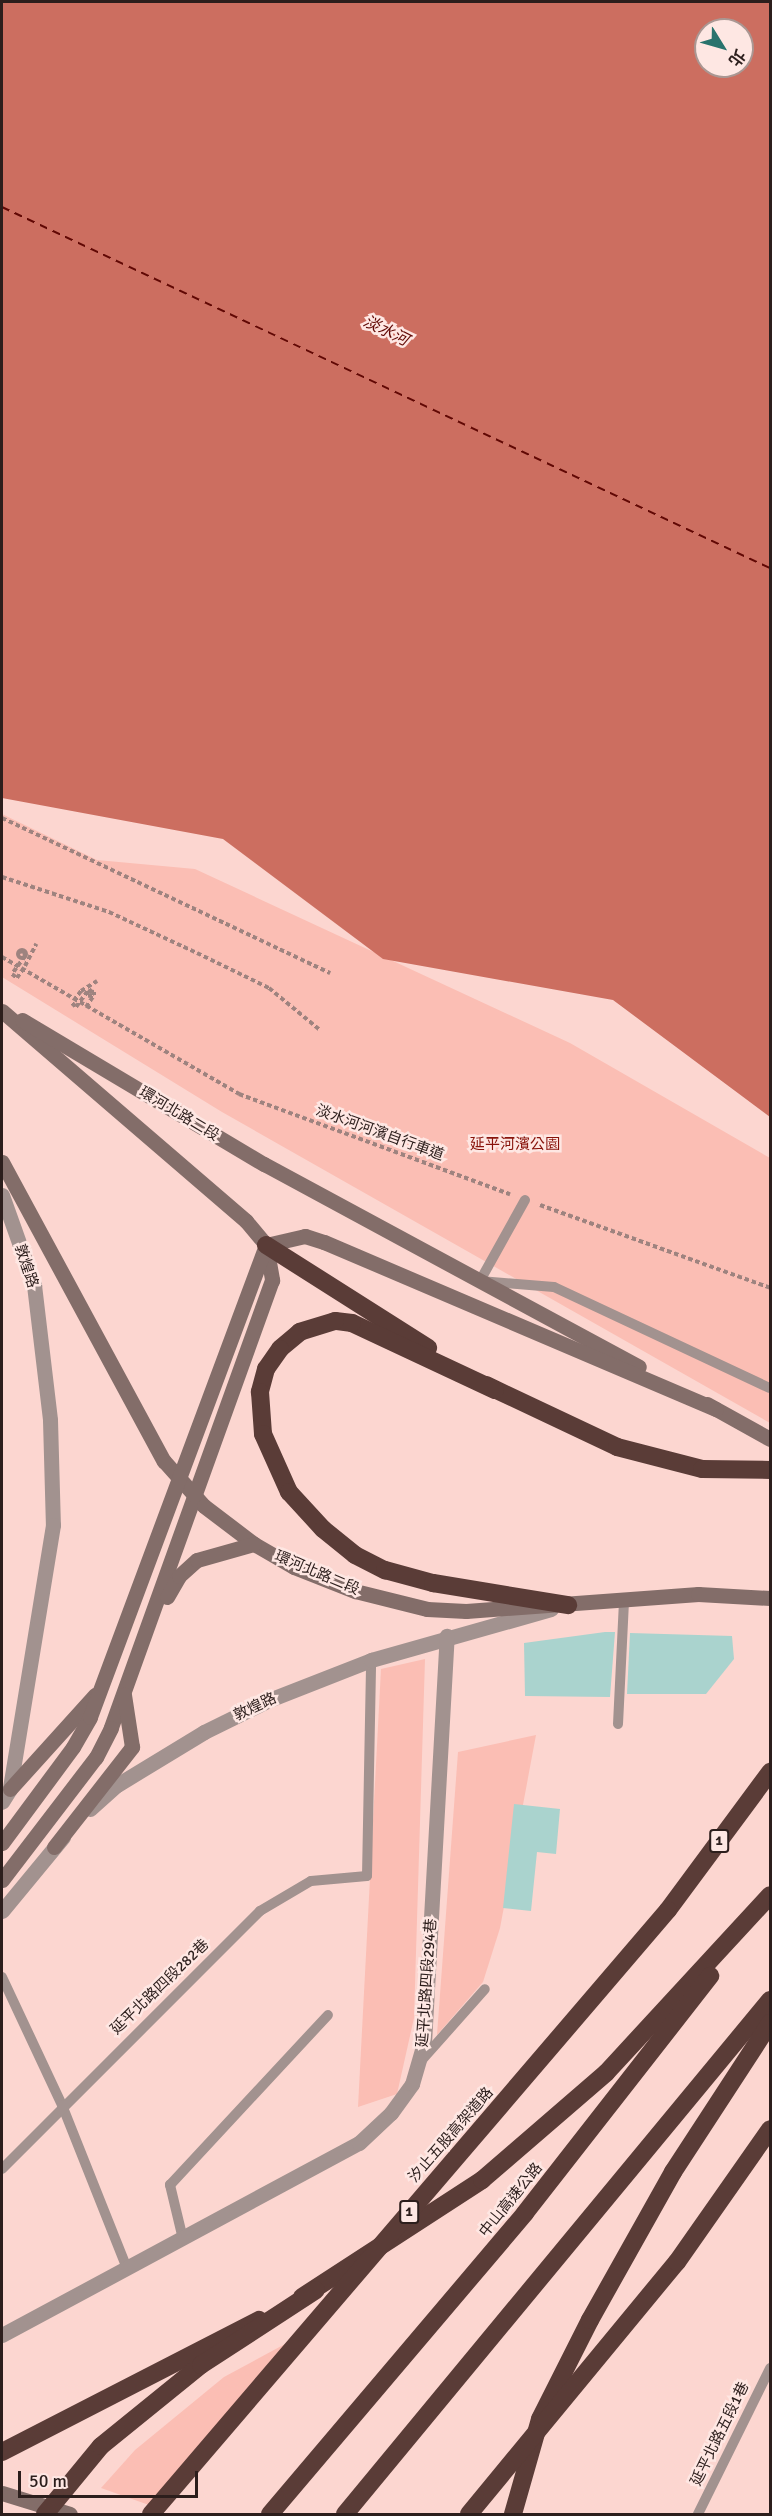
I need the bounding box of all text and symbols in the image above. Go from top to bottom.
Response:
north arrow [694,18,754,78]
text: 北 [724,45,750,70]
water label: 淡水河 [360,312,412,350]
street label: 環河北路二段 [136,1083,222,1145]
street label: 淡水河河濱自行車道 [313,1101,447,1165]
park label: 延平河濱公園 [470,1136,560,1154]
street label: 敦煌路 [10,1242,42,1290]
street label: 環河北路二段 [272,1547,362,1599]
street label: 敦煌路 [231,1689,279,1725]
road number: 1 [708,1830,730,1852]
street label: 延平北路四段294巷 [414,1918,440,2048]
street label: 延平北路四段282巷 [107,1936,213,2038]
street label: 汐止五股高架道路 [405,2084,497,2186]
street label: 中山高速公路 [476,2159,546,2241]
road number: 1 [398,2201,420,2223]
street label: 延平北路五段1巷 [687,2379,753,2489]
scale bar [21,2459,201,2497]
text: 50 m [29,2470,67,2492]

